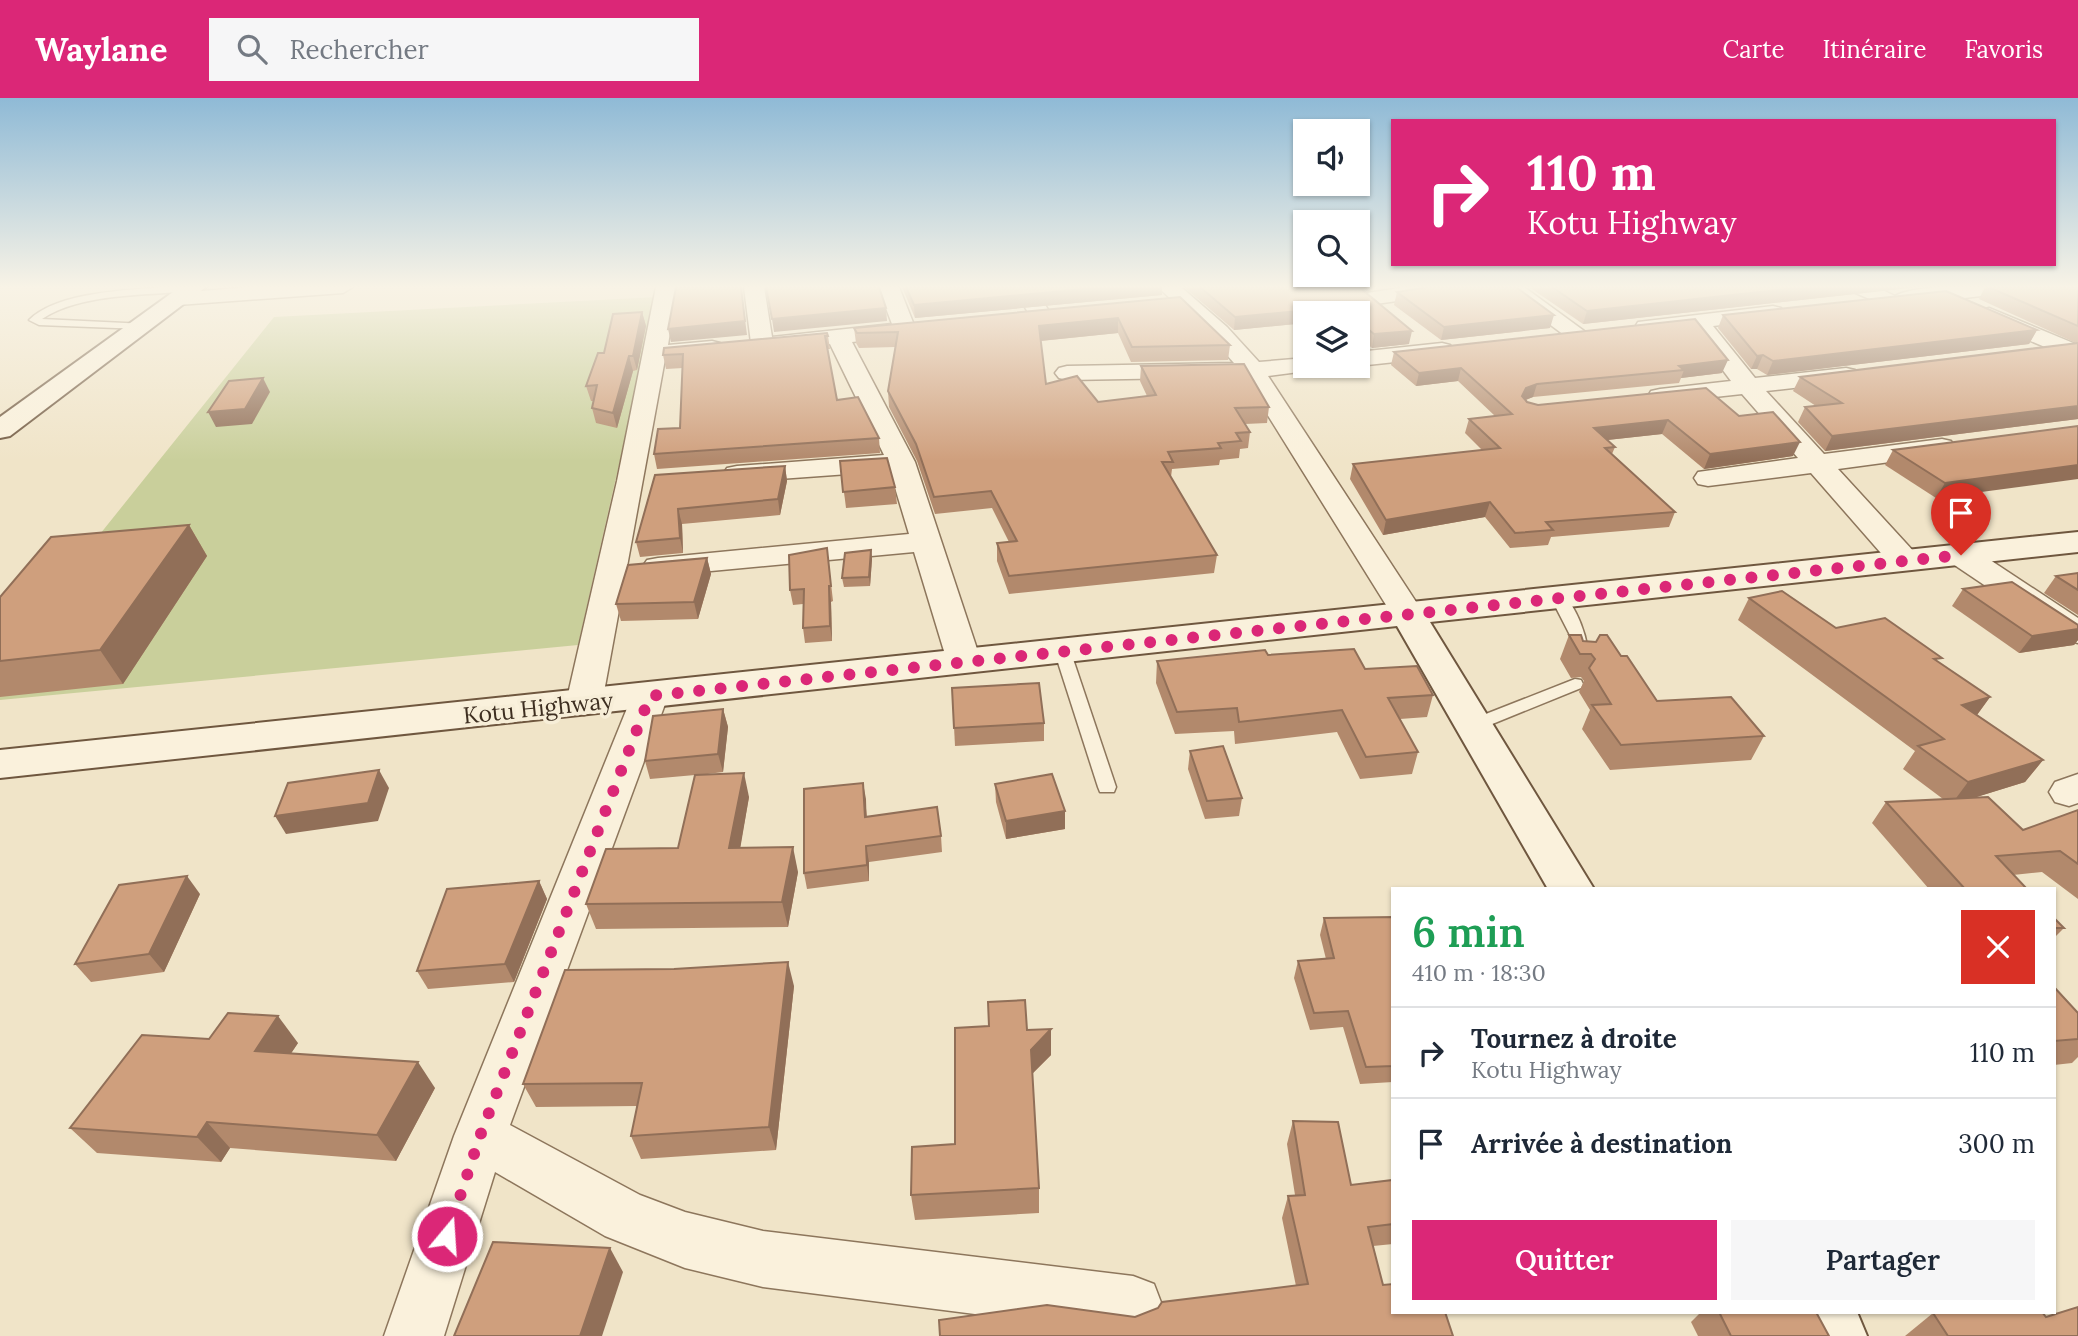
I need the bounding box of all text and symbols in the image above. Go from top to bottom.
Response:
search box [209,18,699,81]
text: Waylane [35,28,167,70]
icon: search [233,30,271,68]
text: Rechercher [289,33,429,66]
text: Carte [1723,34,1785,65]
text: Itinéraire [1823,34,1926,65]
text: Favoris [1964,34,2043,65]
map controls [1293,119,1370,378]
button: sound [1293,119,1370,196]
text: 110 m [1527,141,1656,203]
icon: right [1412,147,1503,238]
text: Kotu Highway [1527,202,1737,243]
button: search [1293,210,1370,287]
button: layers [1293,301,1370,378]
pin [1931,483,1991,555]
icon: arrive [1942,494,1980,532]
street label: Kotu Highway [462,685,615,730]
text: 6 min [1412,905,1525,959]
button: close [1961,910,2035,984]
text: 410 m · 18:30 [1412,958,1546,987]
text: Tournez à droite [1471,1022,1677,1055]
icon: right [1412,1034,1450,1072]
text: 110 m [1970,1036,2035,1069]
text: Kotu Highway [1471,1055,1622,1084]
icon: arrive [1412,1125,1450,1163]
text: Arrivée à destination [1471,1127,1732,1160]
text: 300 m [1958,1127,2035,1160]
position arrow [410,1199,484,1273]
button: Quitter [1412,1220,1717,1300]
button: Partager [1731,1220,2035,1300]

